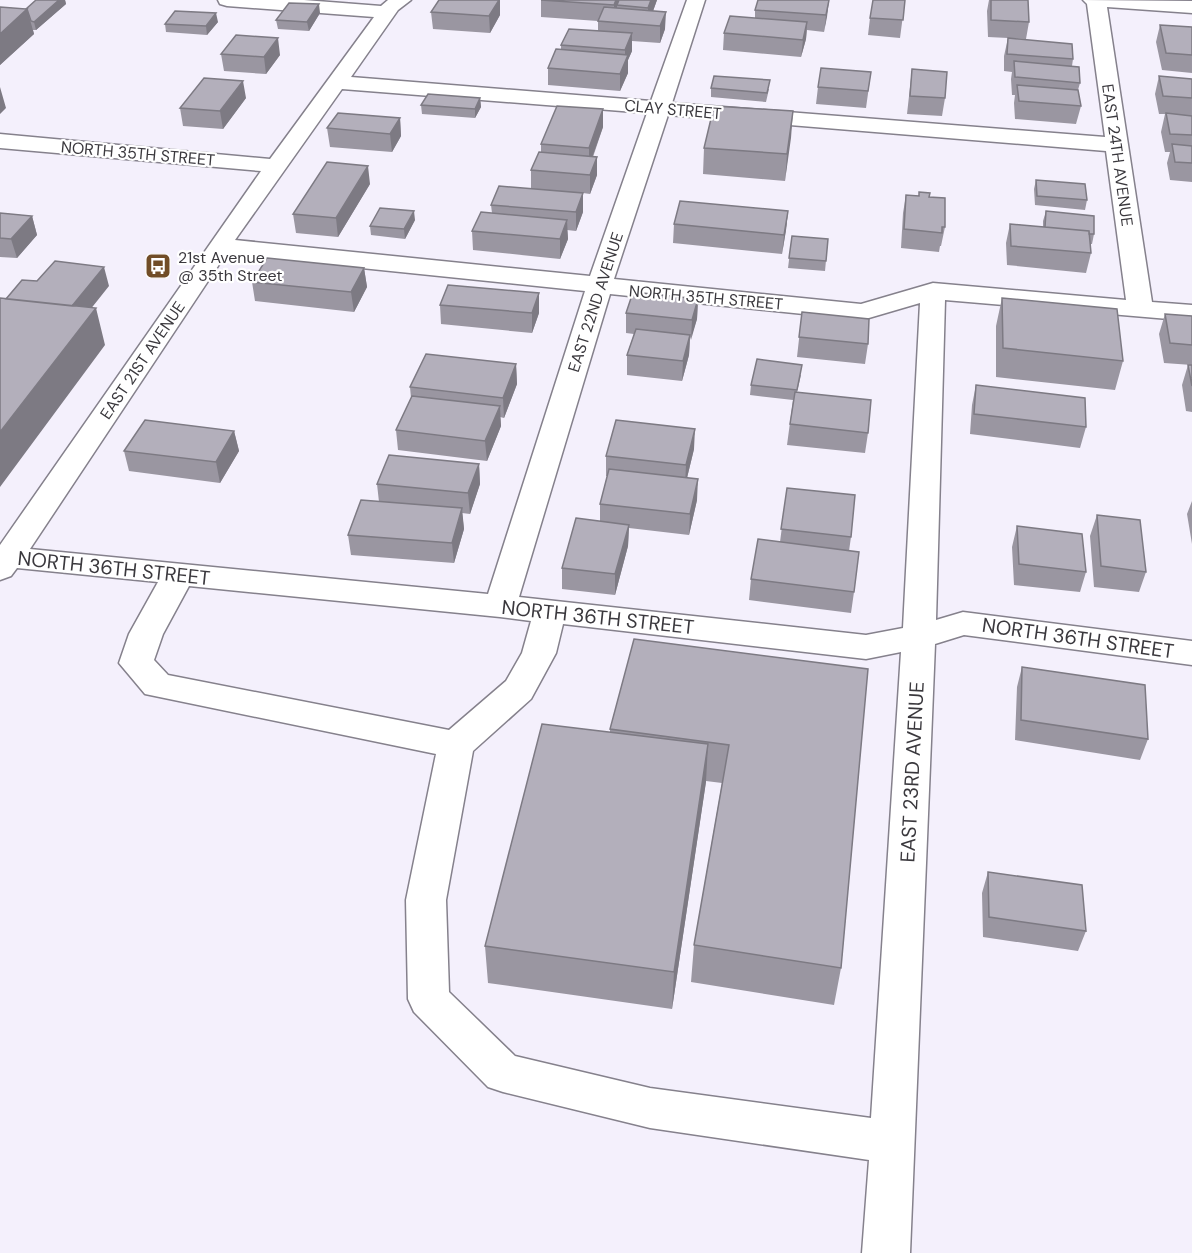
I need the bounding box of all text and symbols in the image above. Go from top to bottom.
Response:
street label: EAST 24TH AVENUE [1097,83,1138,228]
street label: CLAY STREET [624,95,722,124]
street label: NORTH 35TH STREET [60,136,216,171]
street label: EAST 22ND AVENUE [563,229,628,375]
place label: 21st Avenue @ 35th Street [178,247,283,286]
bus stop icon: 21st Avenue @ 35th Street [143,251,173,281]
street label: NORTH 35TH STREET [628,280,784,315]
street label: EAST 21ST AVENUE [95,297,190,423]
street label: NORTH 36TH STREET [16,545,212,591]
street label: NORTH 36TH STREET [500,594,696,640]
street label: NORTH 36TH STREET [980,612,1176,664]
street label: EAST 23RD AVENUE [894,681,930,863]

